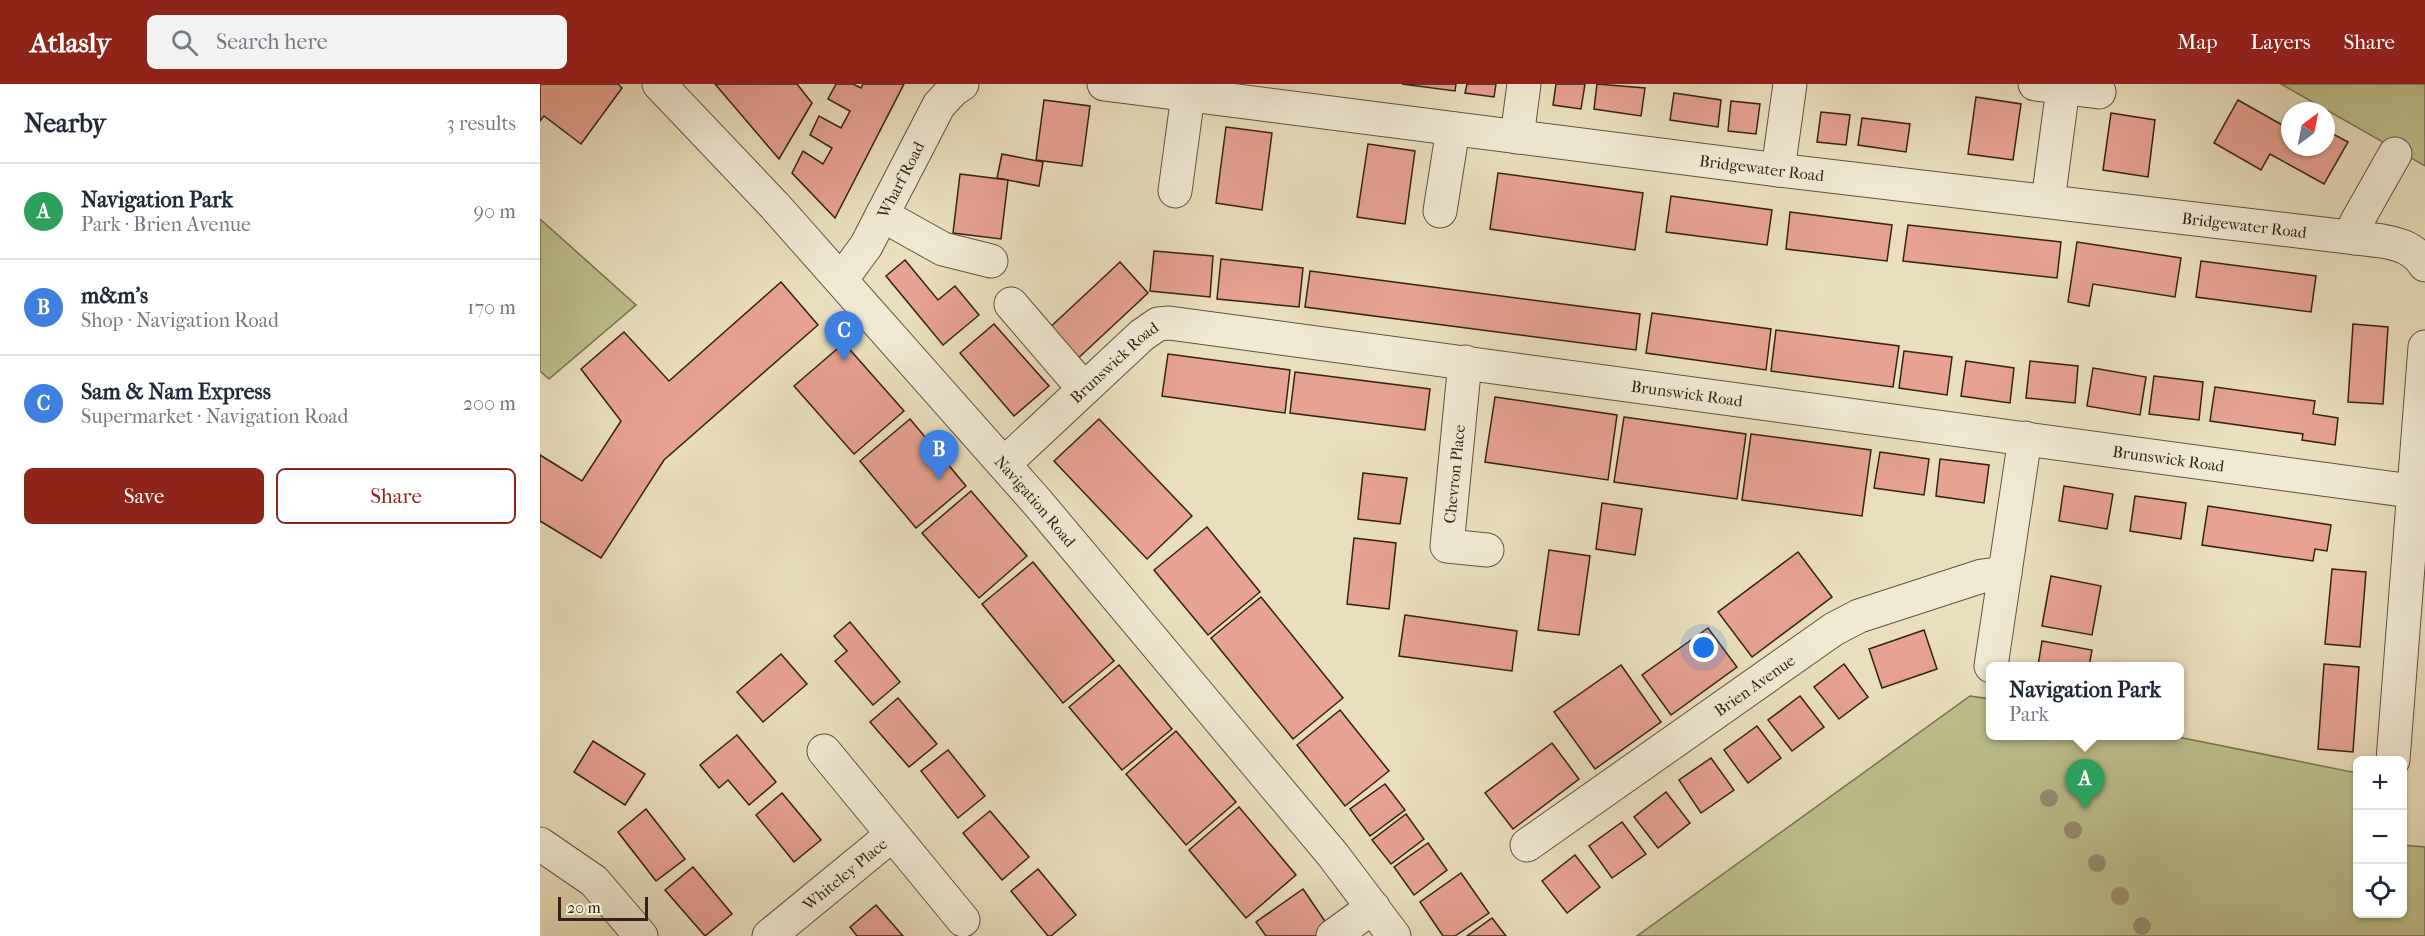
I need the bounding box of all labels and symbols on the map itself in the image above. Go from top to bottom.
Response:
north arrow [2281,102,2335,156]
street label: Wharf Road [873,138,929,222]
street label: Bridgewater Road [1698,151,1825,185]
street label: Bridgewater Road [2181,209,2308,242]
pin: C [824,312,864,361]
street label: Brunswick Road [1066,318,1162,407]
street label: Brunswick Road [1630,377,1744,411]
street label: Chevron Place [1440,424,1469,524]
pin: B [920,430,958,480]
street label: Brunswick Road [2111,442,2226,476]
street label: Navigation Road [991,452,1080,551]
your location [1689,633,1718,662]
street label: Brien Avenue [1711,651,1799,720]
pin: A [2066,760,2104,809]
street label: Whiteley Place [798,834,891,915]
scale bar [558,894,648,922]

